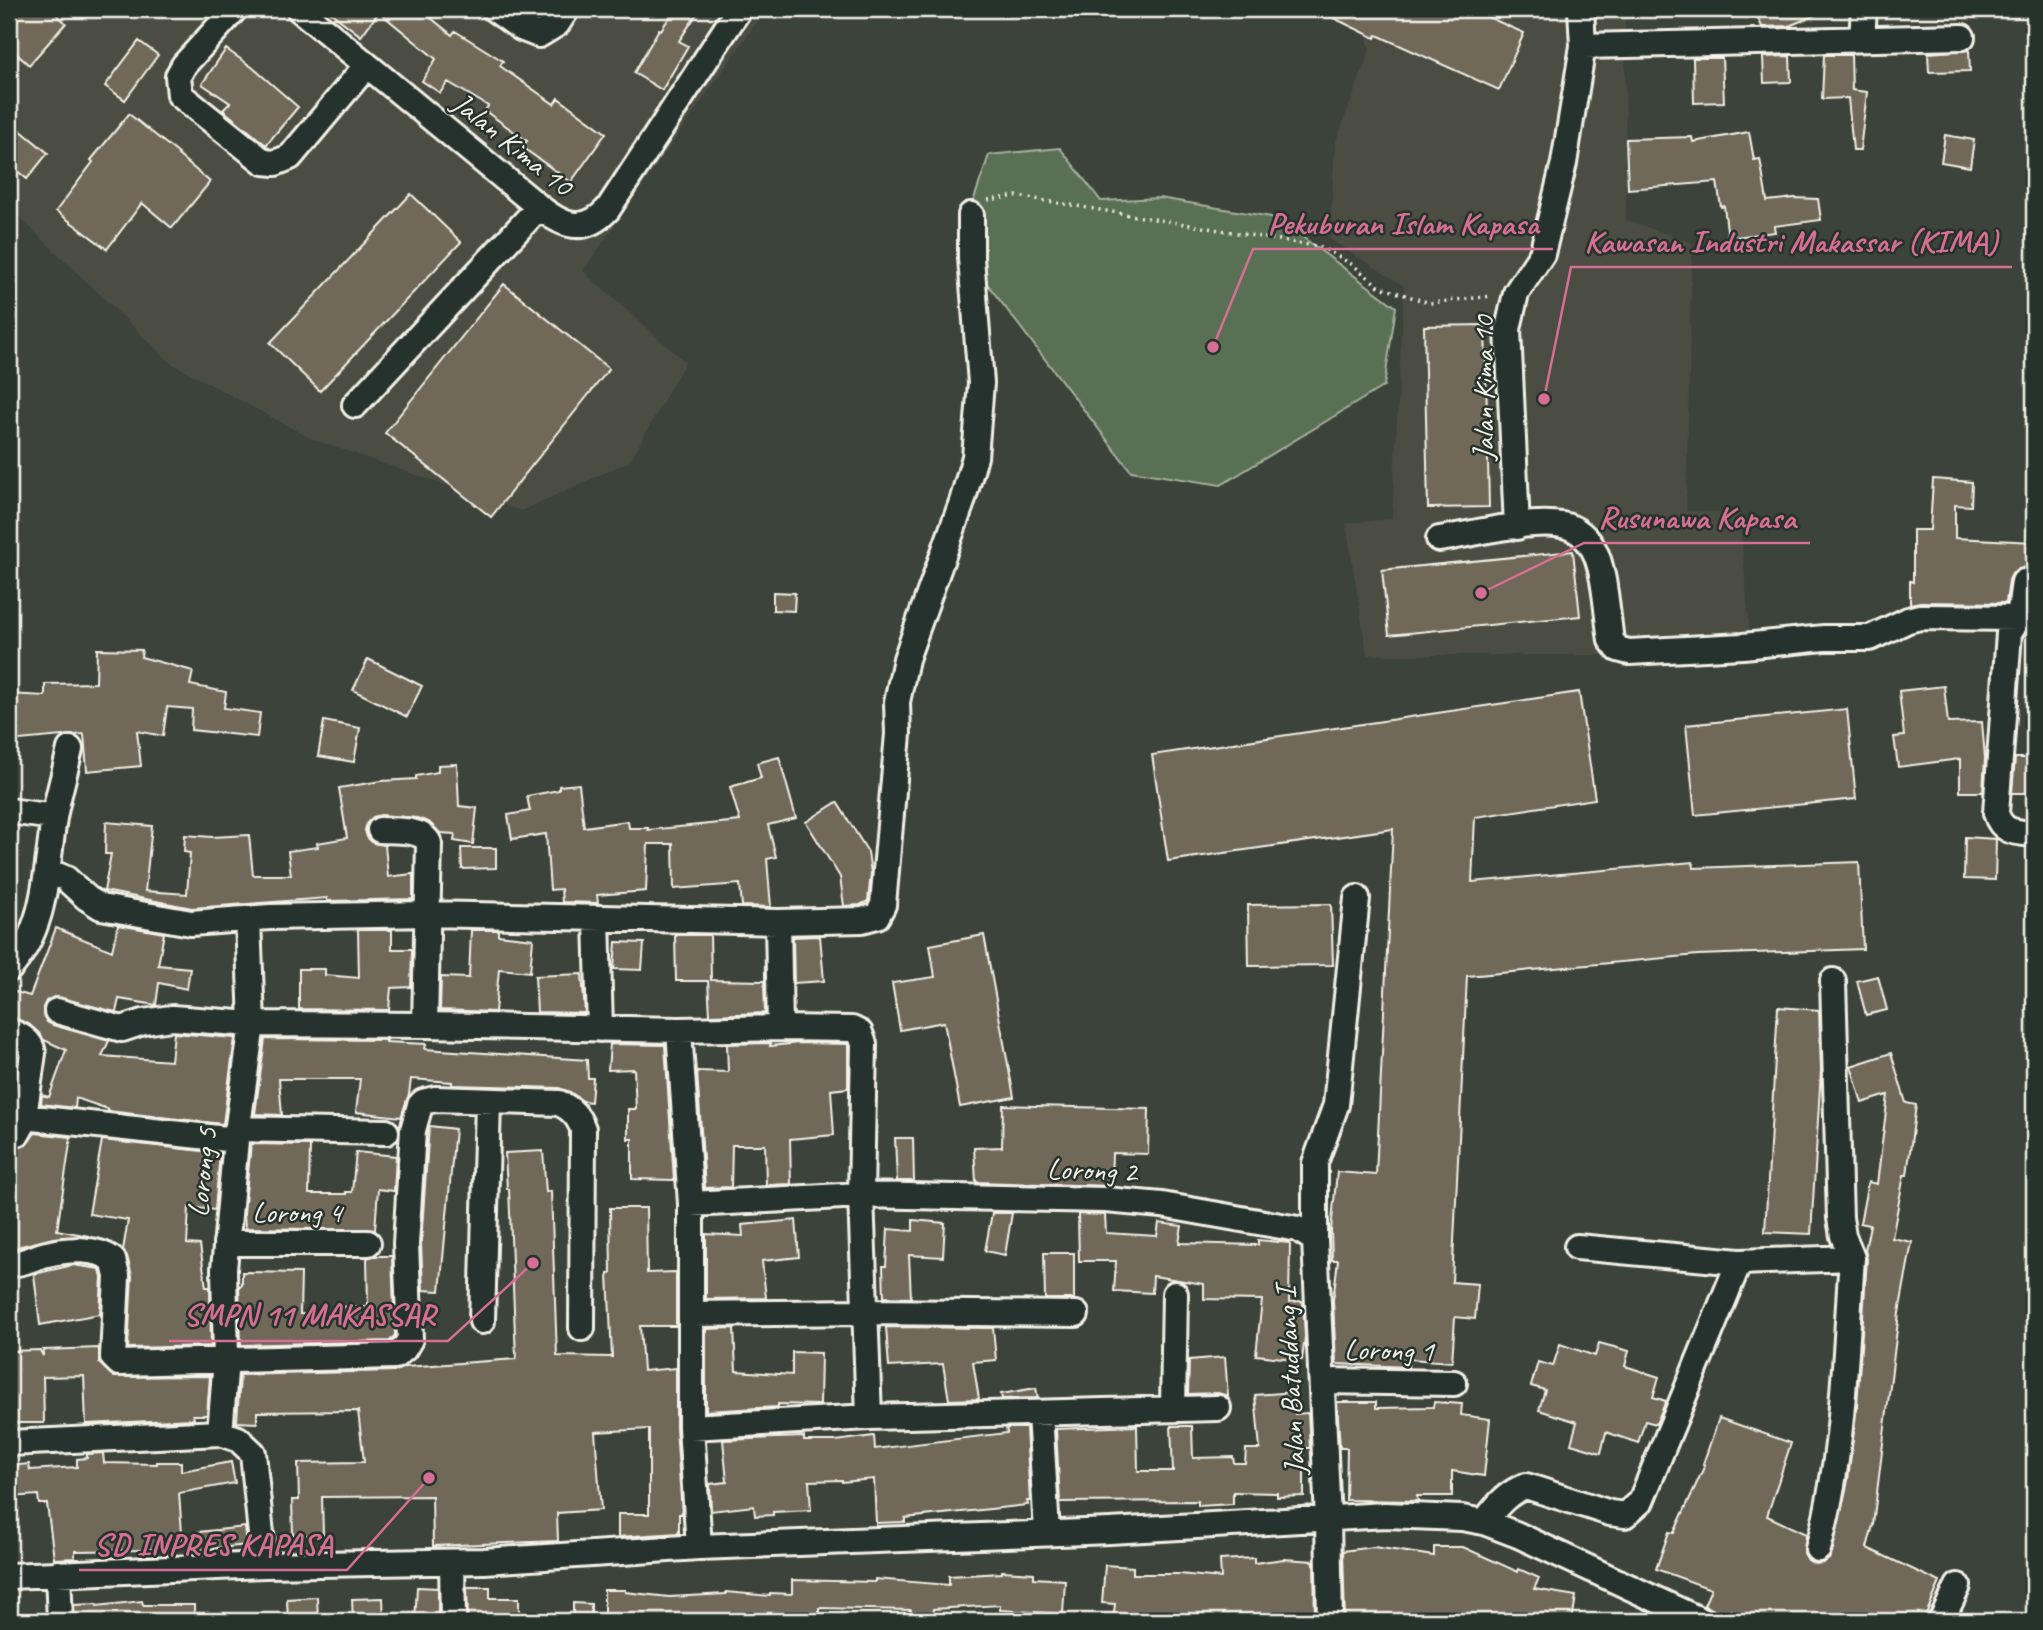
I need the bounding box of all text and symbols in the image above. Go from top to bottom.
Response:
street label: Jalan Kima 10 [443,83,583,206]
callout: Pekuburan Islam Kapasa [1253,196,1553,249]
text: Pekuburan Islam Kapasa [1267,203,1541,244]
callout: Kawasan Industri Makassar (KIMA) [1571,214,2012,267]
text: Kawasan Industri Makassar (KIMA) [1584,221,2000,262]
street label: Jalan Kima 10 [1464,313,1502,462]
callout: Rusunawa Kapasa [1584,490,1810,543]
text: Rusunawa Kapasa [1598,497,1798,538]
street label: Lorong 5 [178,1124,226,1219]
street label: Lorong 2 [1047,1149,1140,1191]
street label: Lorong 4 [252,1193,344,1231]
street label: Jalan Batuddang I [1266,1279,1314,1478]
callout: SMPN 11 MAKASSAR [169,1288,448,1341]
text: SMPN 11 MAKASSAR [183,1294,439,1335]
street label: Lorong 1 [1344,1330,1436,1370]
callout: SD INPRES KAPASA [79,1517,347,1570]
text: SD INPRES KAPASA [94,1524,334,1565]

